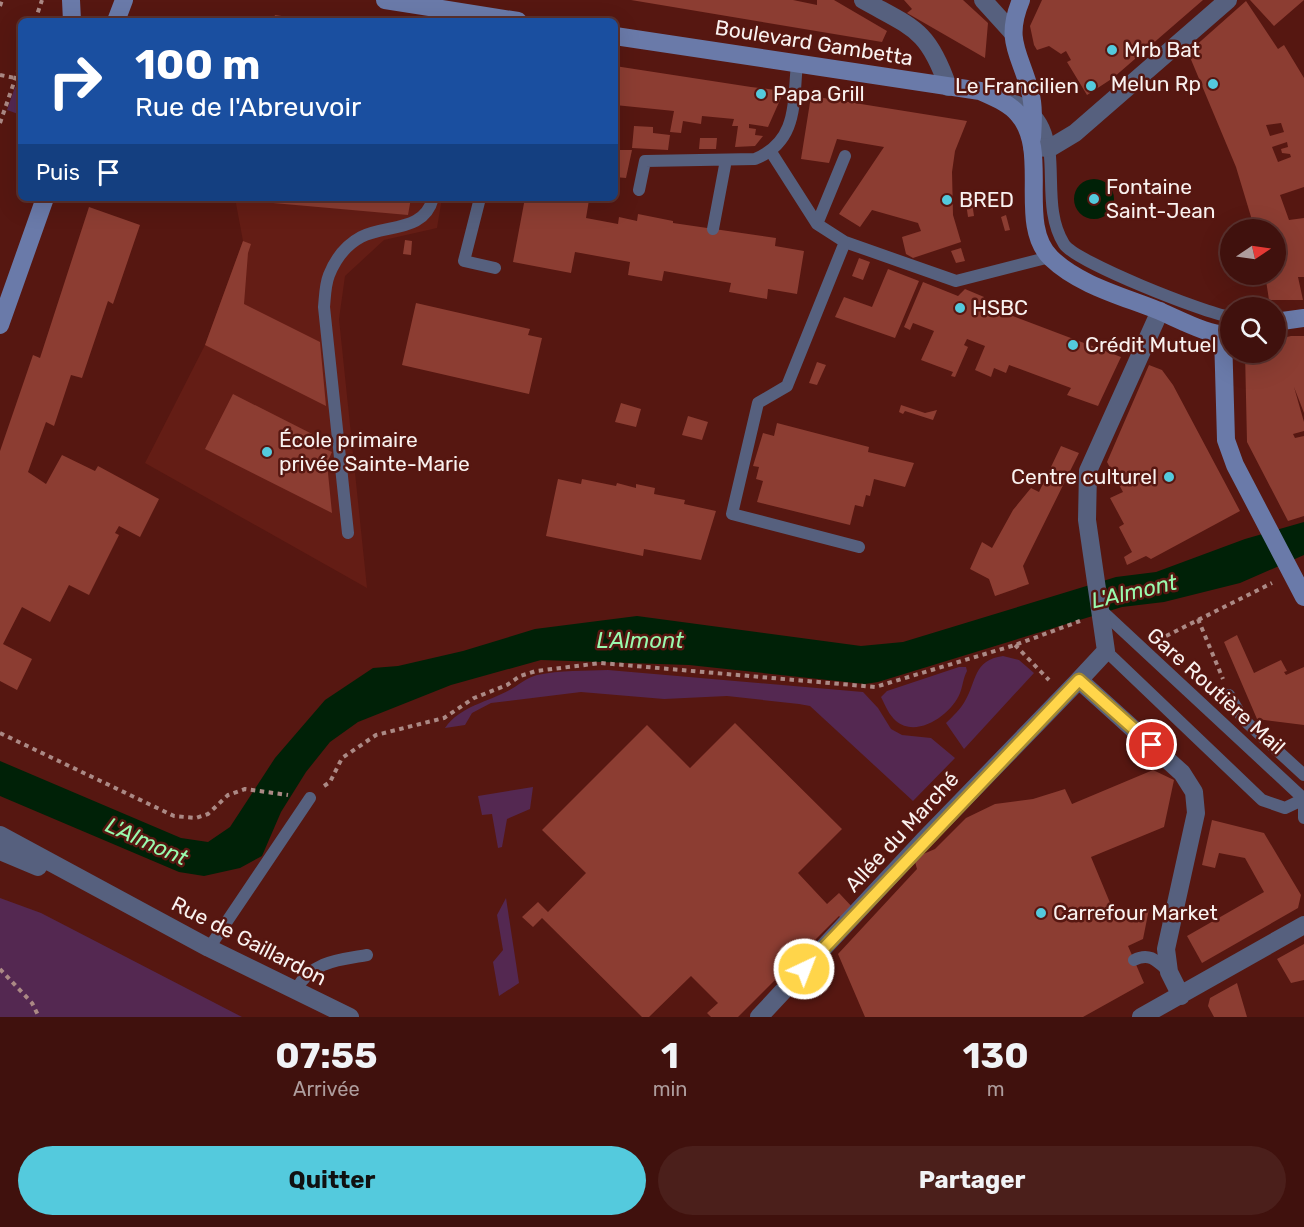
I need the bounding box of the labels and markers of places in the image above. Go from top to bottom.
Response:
place label: Mrb Bat [1124,37,1200,62]
marker: Mrb Bat [1105,43,1119,57]
place label: Melun Rp [1111,71,1201,96]
place label: Le Francilien [955,73,1079,98]
marker: Melun Rp [1206,77,1220,91]
marker: Le Francilien [1084,79,1098,93]
place label: Papa Grill [773,81,865,106]
marker: Papa Grill [754,87,768,101]
place label: Fontaine Saint-Jean [1106,174,1216,223]
place label: BRED [959,187,1014,212]
marker: Fontaine Saint-Jean [1087,192,1101,206]
marker: BRED [940,193,954,207]
place label: HSBC [972,295,1028,320]
marker: HSBC [953,301,967,315]
place label: Crédit Mutuel [1085,332,1217,357]
marker: Crédit Mutuel [1066,338,1080,352]
place label: École primaire privée Sainte-Marie [279,427,470,476]
marker: École primaire privée Sainte-Marie [260,445,274,459]
place label: Centre culturel [1011,464,1157,489]
marker: Centre culturel [1162,470,1176,484]
pin [1126,719,1177,770]
place label: Carrefour Market [1053,900,1218,925]
marker: Carrefour Market [1034,906,1048,920]

